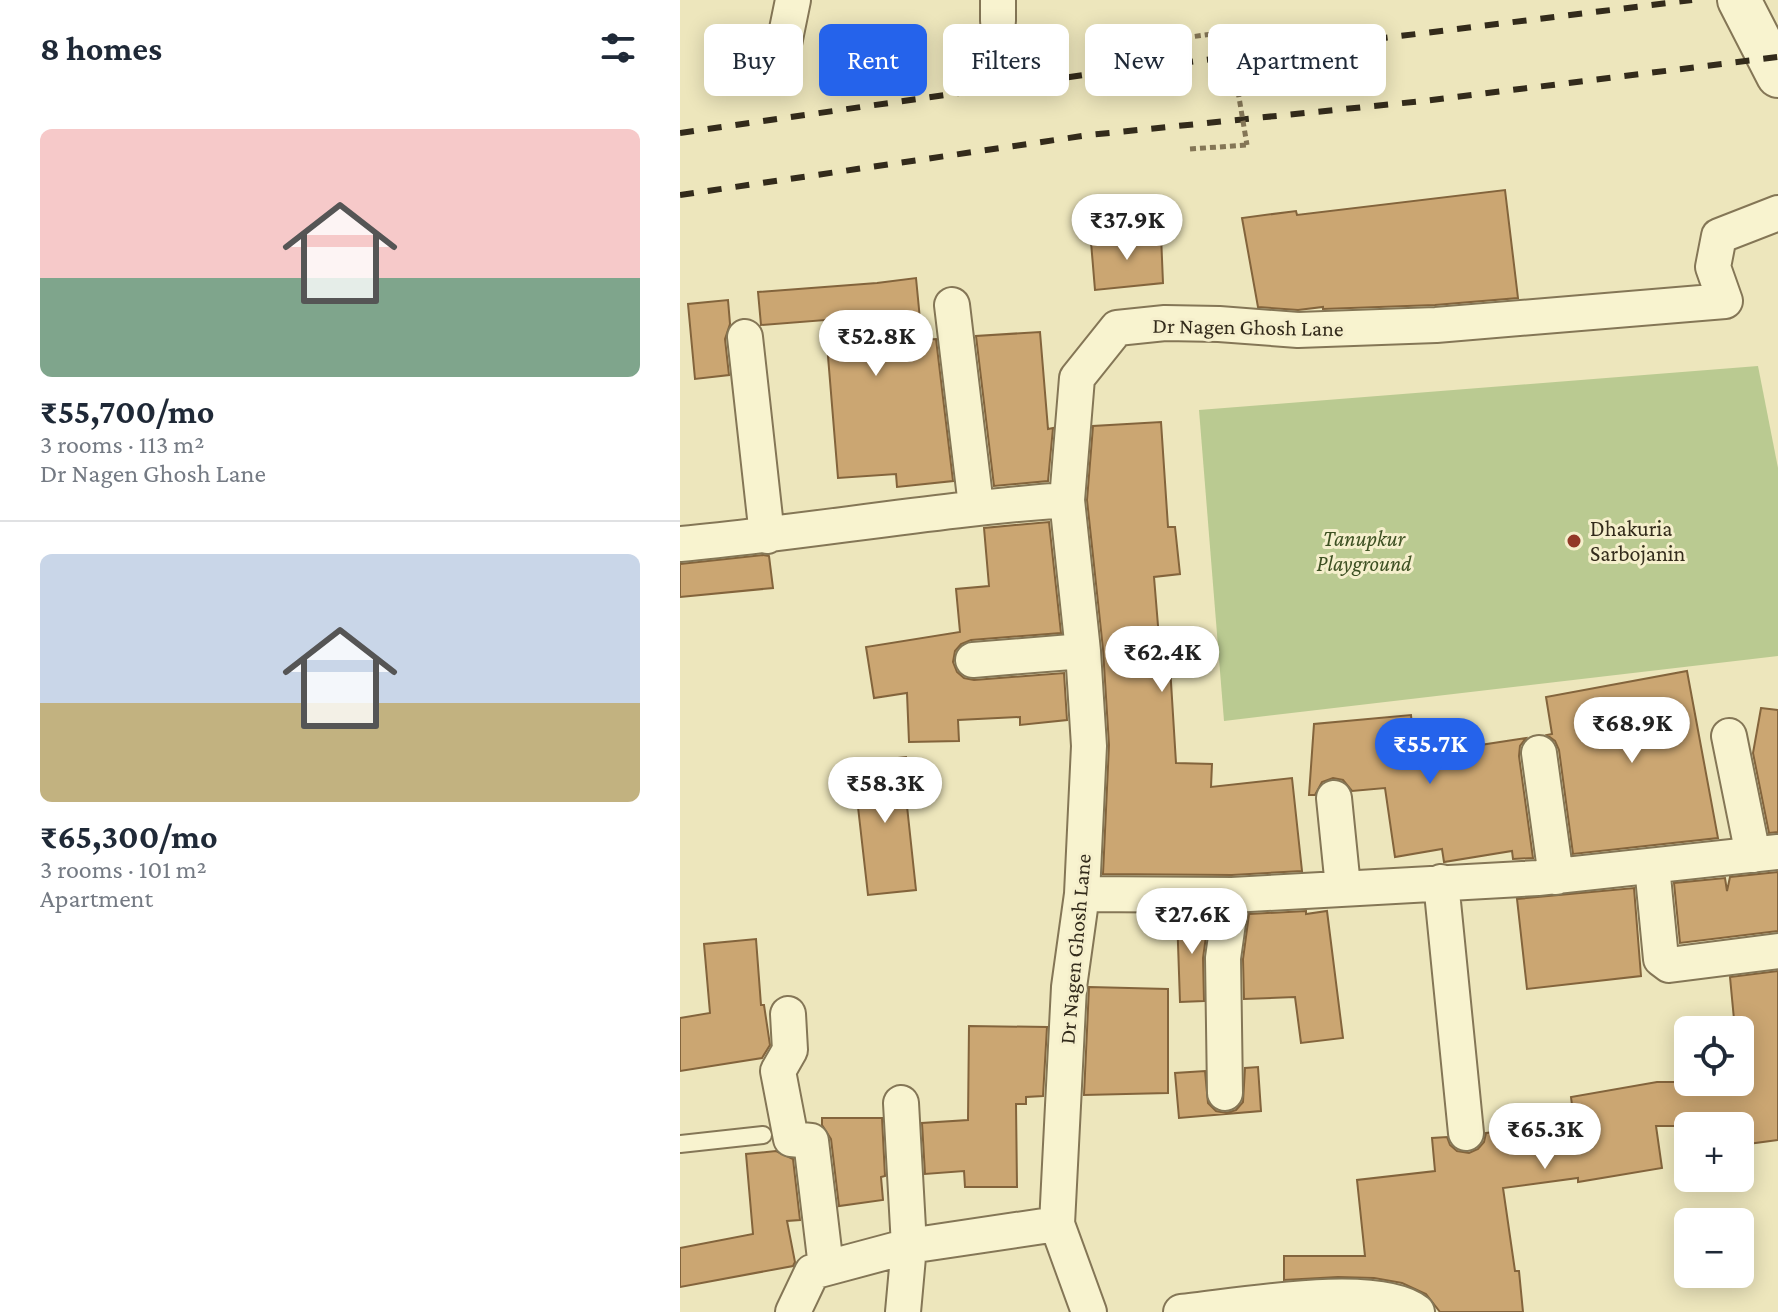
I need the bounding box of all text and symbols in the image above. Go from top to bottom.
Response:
chip: Buy [704,24,803,96]
chip: Rent [819,24,927,96]
chip: Filters [943,24,1069,96]
chip: New [1085,24,1192,96]
chip: Apartment [1208,24,1386,96]
icon: filters [596,26,640,70]
text: 8 homes [40,30,162,67]
icon: home [268,181,412,325]
pin: ₹37.9K [1062,194,1192,262]
text: ₹37.9K [1090,205,1164,234]
pin: ₹52.8K [811,310,941,378]
street label: Dr Nagen Ghosh Lane [1152,313,1344,341]
text: ₹52.8K [837,321,915,350]
text: ₹55,700/mo [40,393,215,430]
text: 3 rooms · 113 m² [40,430,204,459]
text: Dr Nagen Ghosh Lane [40,459,266,488]
place label: Dhakuria Sarbojanin [1590,516,1686,566]
park label: Tanupkur Playground [1317,526,1412,576]
marker: Dhakuria Sarbojanin [1565,532,1583,550]
icon: home [268,606,412,750]
pin: ₹62.4K [1097,626,1227,694]
text: ₹62.4K [1123,637,1201,666]
pin: ₹68.9K [1567,697,1697,765]
text: ₹68.9K [1592,708,1672,737]
pin: ₹55.7K [1365,718,1495,786]
text: ₹55.7K [1393,729,1467,758]
pin: ₹58.3K [820,757,950,825]
text: ₹58.3K [846,768,924,797]
text: ₹65,300/mo [40,818,218,855]
street label: Dr Nagen Ghosh Lane [1054,853,1096,1045]
text: 3 rooms · 101 m² [40,855,207,884]
text: Apartment [40,884,153,913]
pin: ₹27.6K [1127,888,1257,956]
text: ₹27.6K [1154,899,1230,928]
map controls [1674,1016,1754,1288]
button: locate [1674,1016,1754,1096]
pin: ₹65.3K [1480,1103,1610,1171]
button: + [1674,1112,1754,1192]
text: ₹65.3K [1507,1114,1583,1143]
button: − [1674,1208,1754,1288]

